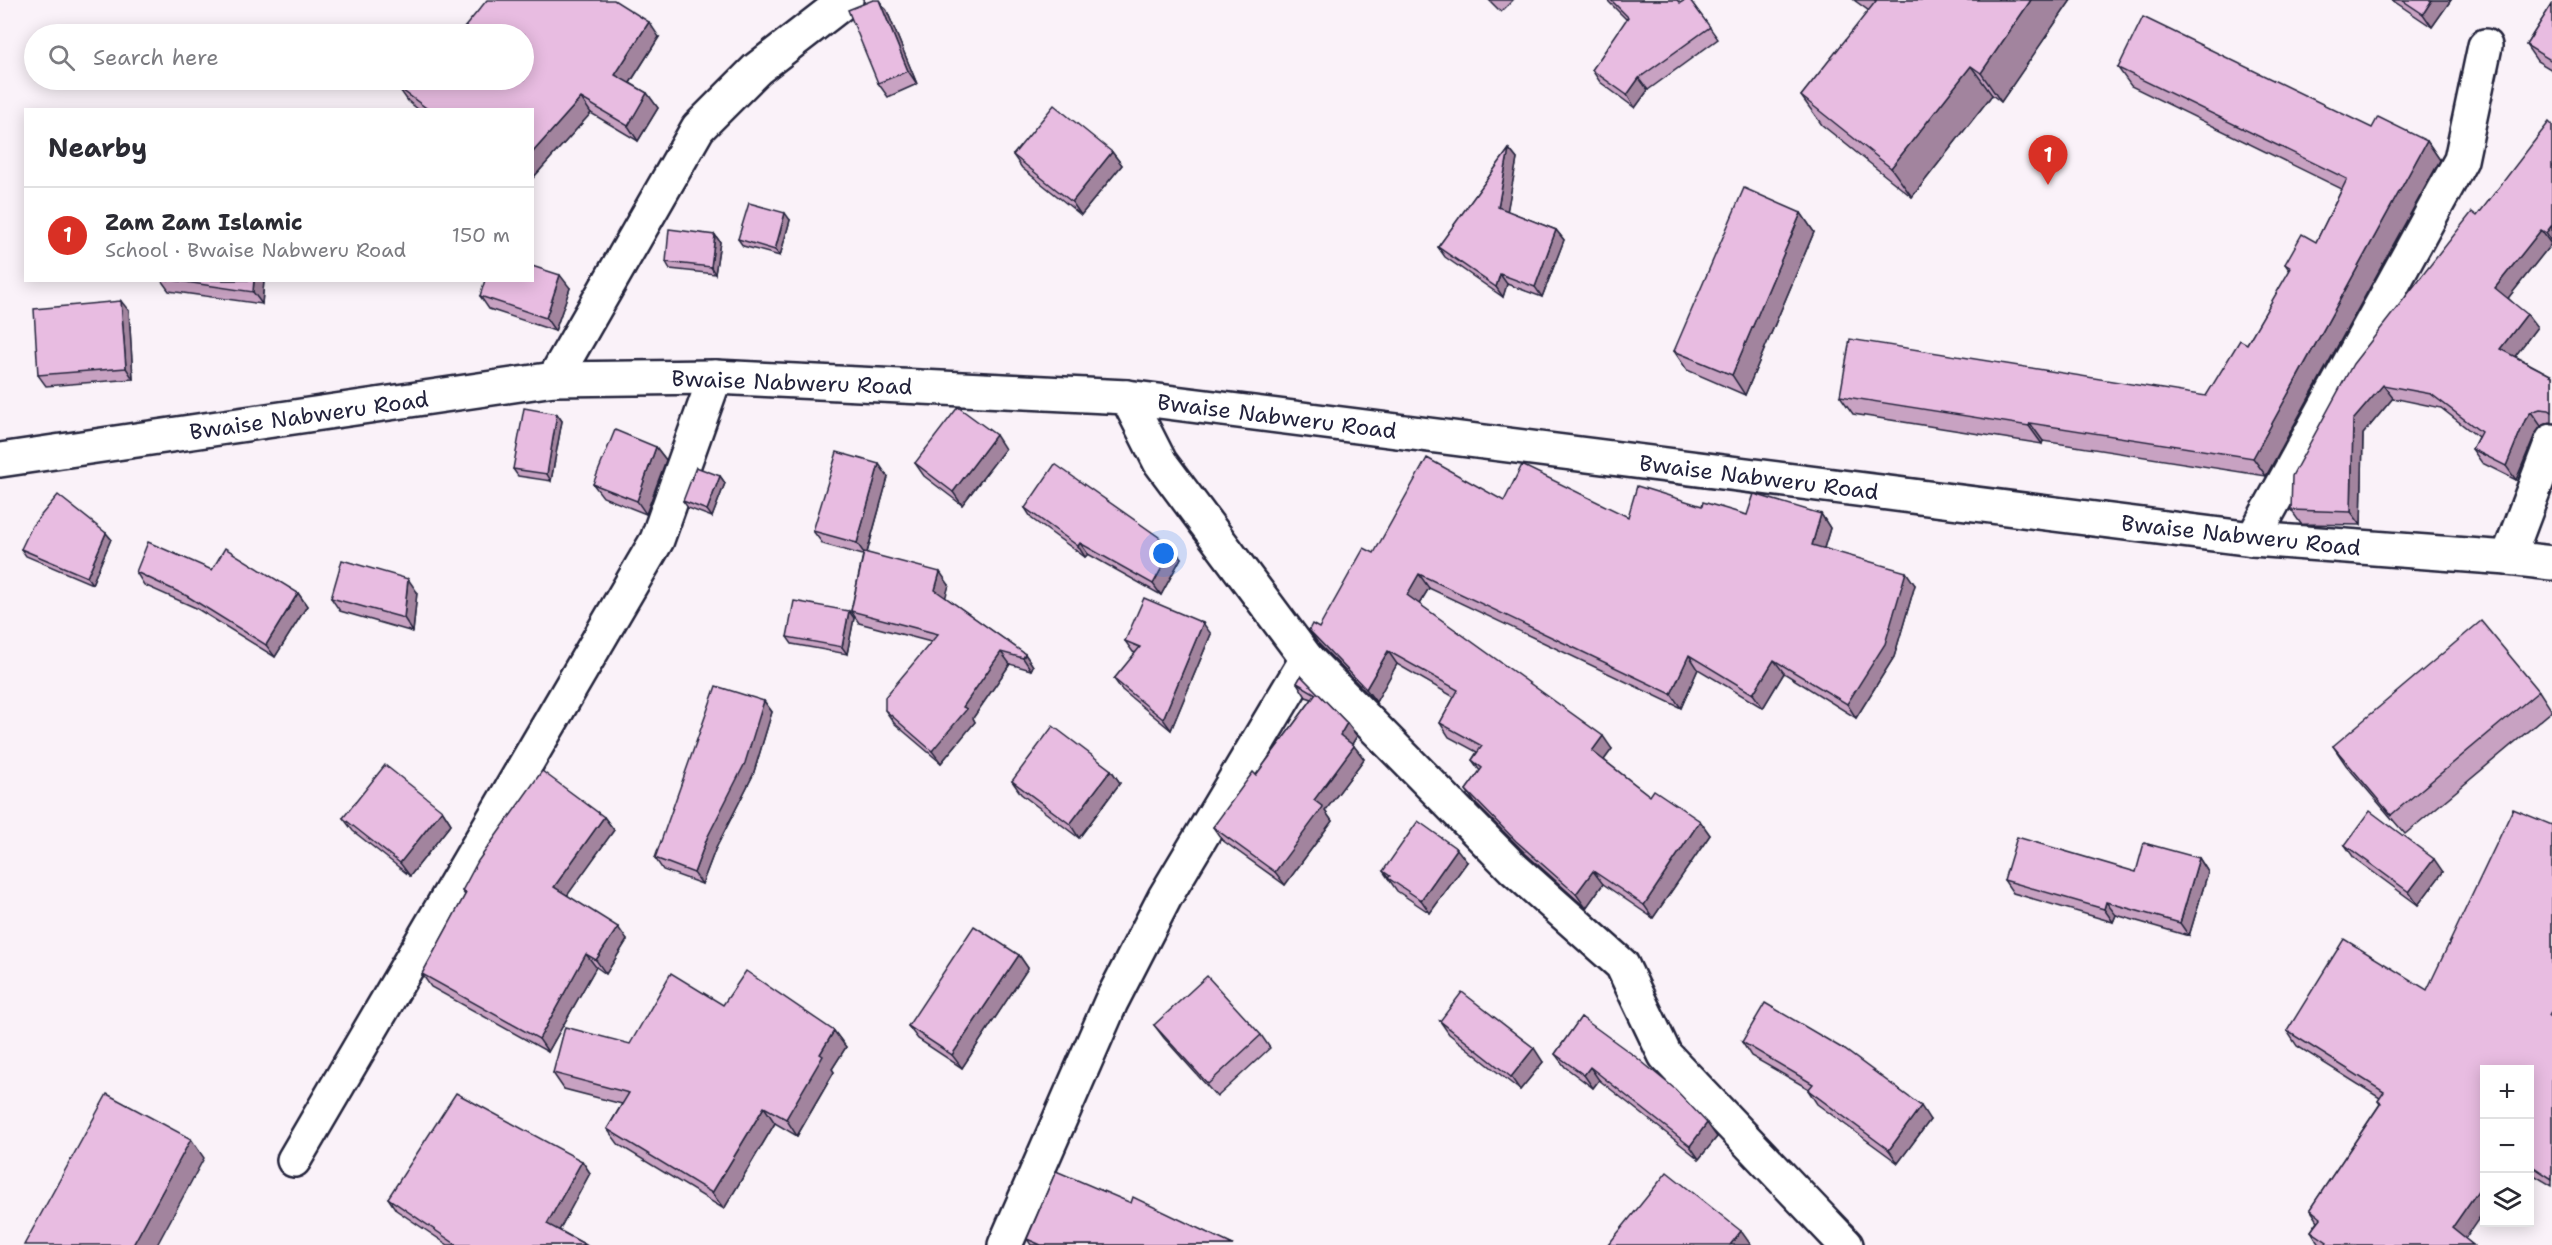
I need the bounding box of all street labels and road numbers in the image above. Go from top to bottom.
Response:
street label: Bwaise Nabweru Road [671,364,913,401]
street label: Bwaise Nabweru Road [188,384,430,447]
street label: Bwaise Nabweru Road [1156,387,1398,446]
street label: Bwaise Nabweru Road [1638,448,1880,507]
street label: Bwaise Nabweru Road [2120,508,2362,563]

